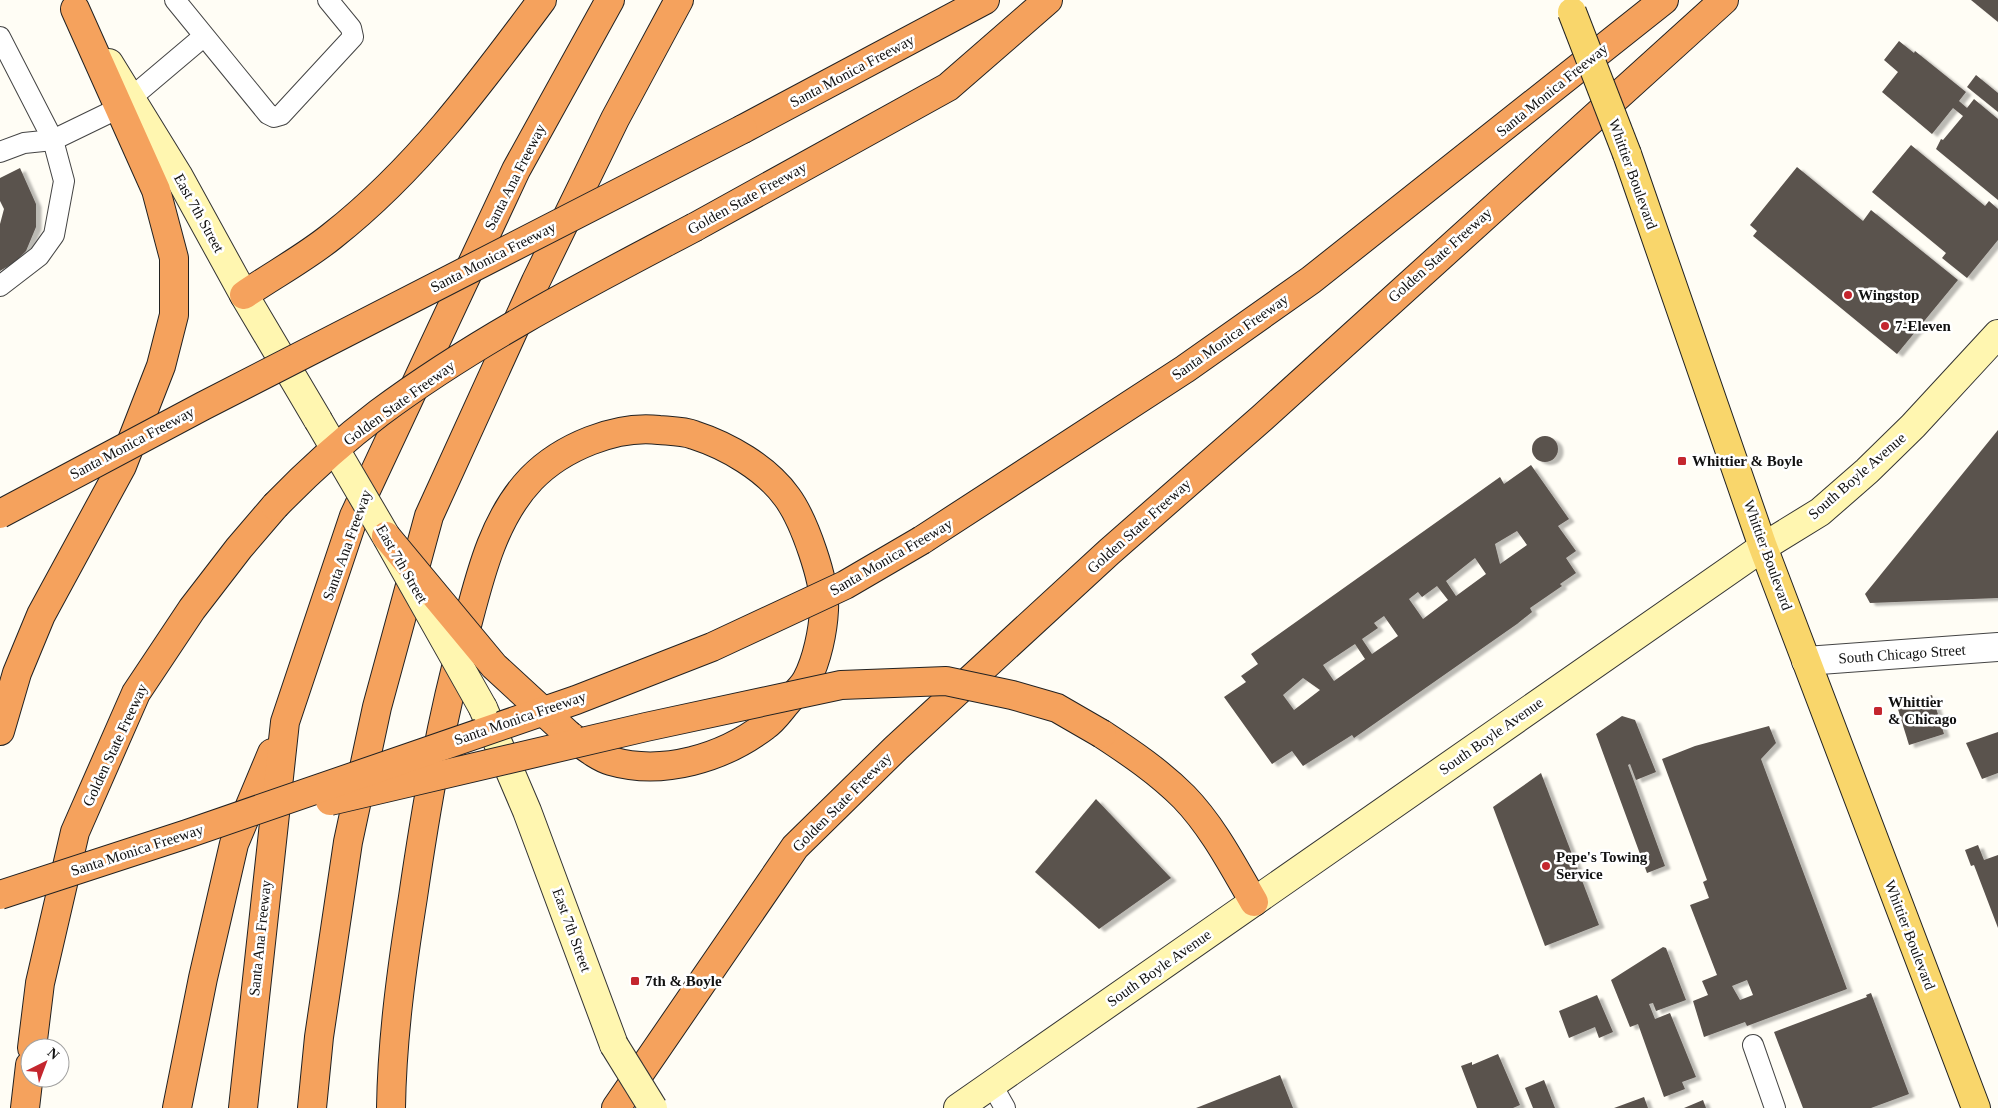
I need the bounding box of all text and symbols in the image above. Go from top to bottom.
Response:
street label: Santa Monica Freeway [787,31,917,111]
street label: Santa Monica Freeway [1493,40,1611,140]
street label: Whittier Boulevard [1606,117,1661,232]
street label: Santa Ana Freeway [481,121,549,233]
street label: Golden State Freeway [685,158,810,237]
street label: East 7th Street [171,171,228,256]
street label: Golden State Freeway [1385,204,1495,306]
street label: Santa Monica Freeway [428,218,559,296]
place label: Wingstop [1858,287,1919,303]
marker: Wingstop [1842,289,1854,301]
street label: Santa Monica Freeway [1169,291,1292,383]
place label: 7-Eleven [1895,318,1951,334]
marker: 7-Eleven [1879,320,1891,332]
street label: Golden State Freeway [340,357,458,449]
street label: Santa Monica Freeway [67,403,197,483]
street label: South Boyle Avenue [1805,429,1909,522]
place label: Whittier & Boyle [1692,453,1803,469]
marker: Whittier & Boyle [1676,455,1688,467]
street label: Golden State Freeway [1084,475,1194,577]
street label: Santa Ana Freeway [320,487,375,603]
street label: Whittier Boulevard [1741,498,1796,613]
street label: Santa Monica Freeway [827,515,955,599]
street label: East 7th Street [373,522,431,607]
street label: South Chicago Street [1838,642,1967,666]
street label: Golden State Freeway [80,681,151,809]
street label: Santa Monica Freeway [452,688,588,748]
street label: South Boyle Avenue [1436,694,1546,778]
place label: Whittier & Chicago [1888,694,1957,727]
marker: Whittier & Chicago [1872,705,1884,717]
street label: Golden State Freeway [789,749,895,855]
street label: Santa Monica Freeway [69,821,206,879]
place label: Pepe's Towing Service [1556,849,1648,882]
marker: Pepe's Towing Service [1540,860,1552,872]
street label: Whittier Boulevard [1882,878,1938,993]
street label: Santa Ana Freeway [246,879,274,997]
street label: East 7th Street [550,886,595,975]
street label: South Boyle Avenue [1104,926,1214,1010]
place label: 7th & Boyle [645,973,722,989]
marker: 7th & Boyle [629,975,641,987]
north arrow [20,1038,70,1088]
text: N [45,1045,62,1063]

